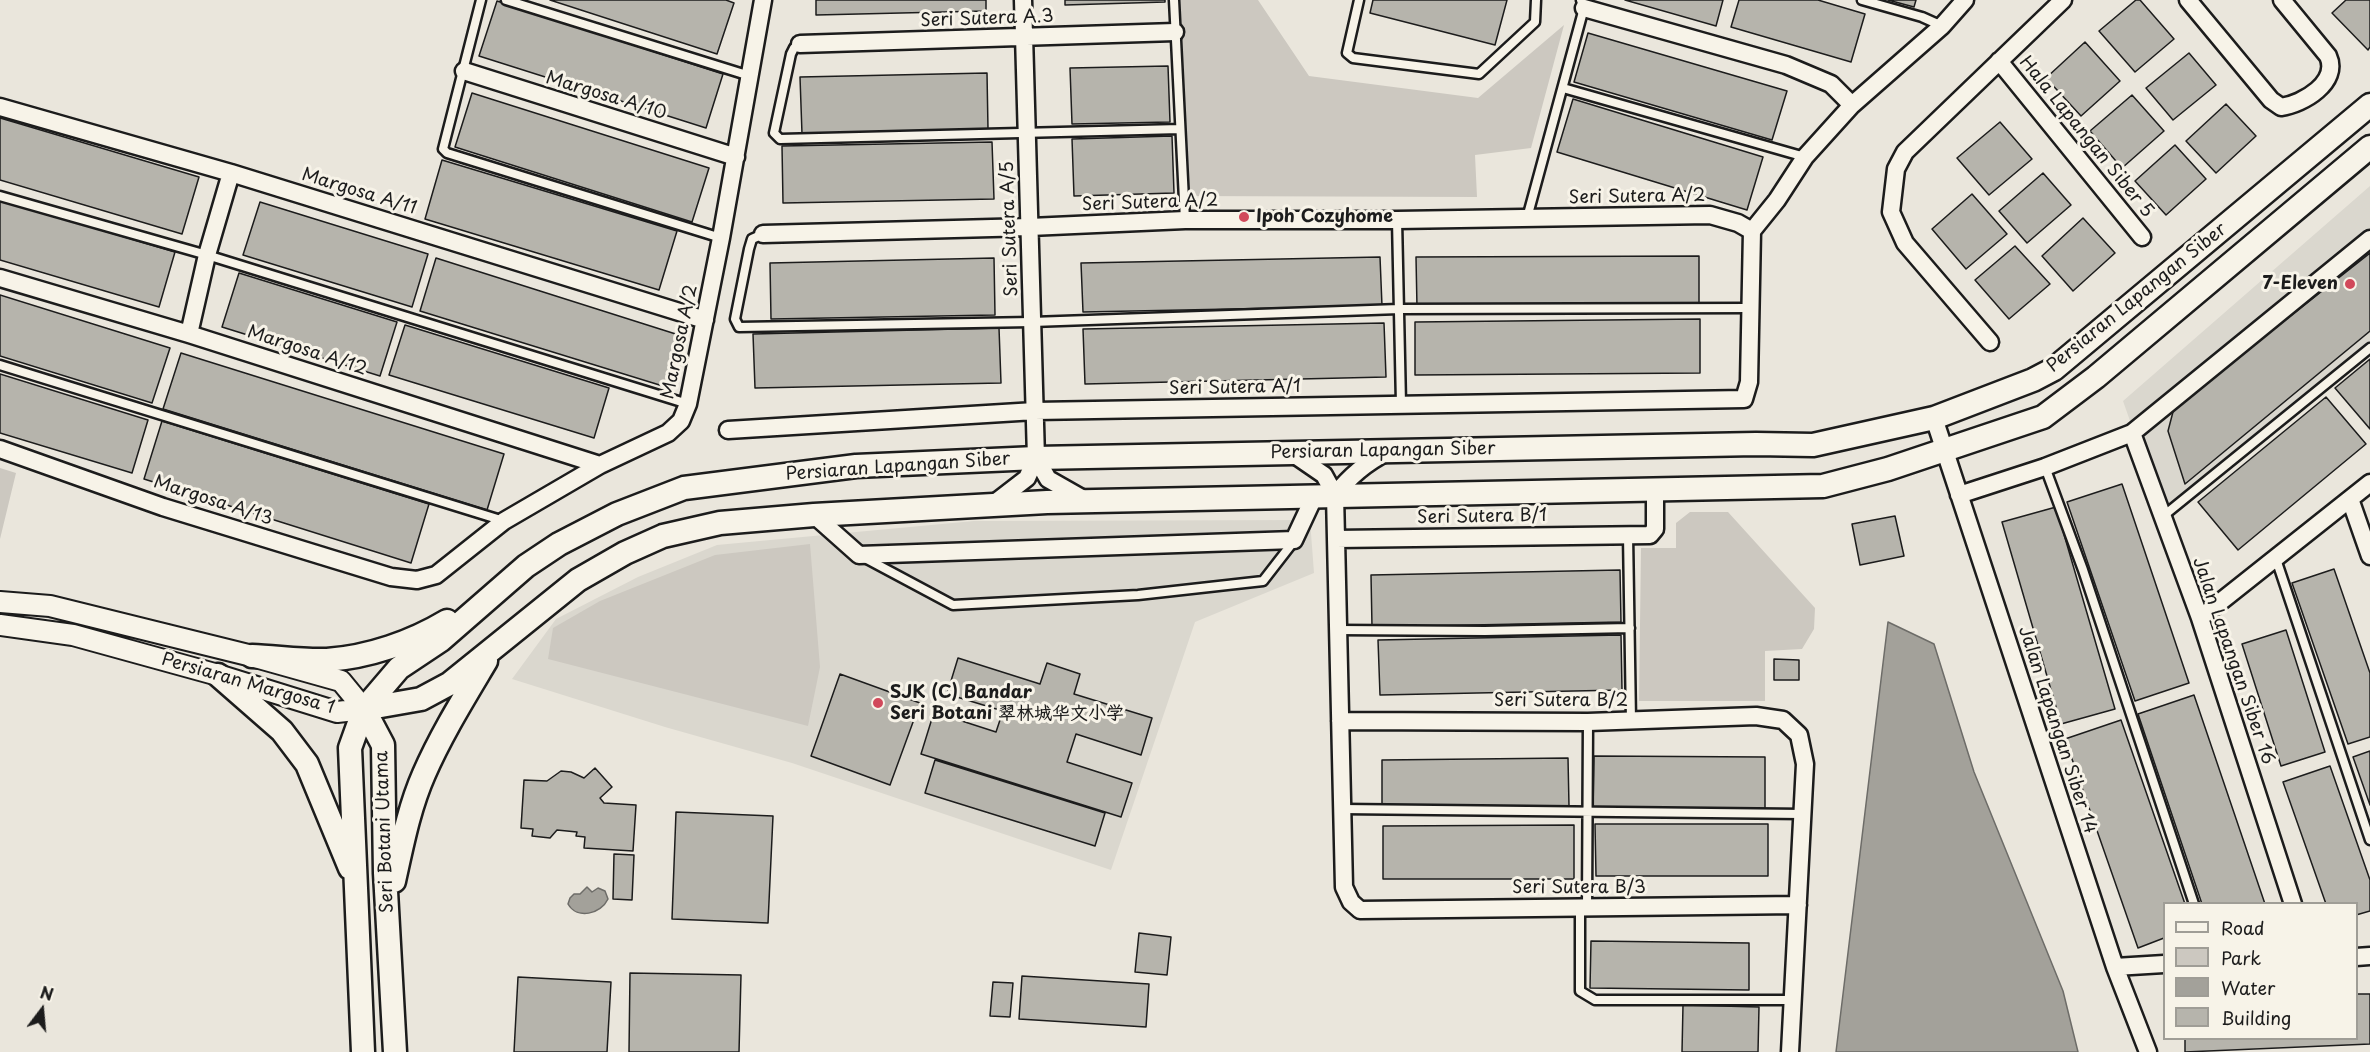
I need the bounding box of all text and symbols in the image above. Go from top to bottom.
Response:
street label: Seri Sutera A.3 [920,6,1054,32]
street label: Hala Lapangan Siber 5 [2014,52,2158,222]
street label: Margosa A/10 [543,67,669,125]
street label: Seri Sutera A/5 [997,161,1023,297]
street label: Margosa A/11 [299,164,419,220]
street label: Seri Sutera A/2 [1569,185,1705,209]
street label: Seri Sutera A/2 [1081,190,1219,216]
place label: Ipoh Cozyhome [1256,206,1393,228]
marker: Ipoh Cozyhome [1237,210,1251,224]
street label: Persiaran Lapangan Siber [2043,219,2231,377]
place label: 7-Eleven [2263,273,2338,295]
marker: 7-Eleven [2343,277,2357,291]
street label: Margosa A/2 [657,283,703,401]
street label: Margosa A/12 [244,321,370,381]
street label: Seri Sutera A/1 [1169,376,1301,400]
street label: Persiaran Lapangan Siber [1270,438,1496,464]
street label: Persiaran Lapangan Siber [785,448,1011,486]
street label: Margosa A/13 [151,472,275,530]
street label: Seri Sutera B/1 [1417,505,1547,529]
street label: Jalan Lapangan Siber 16 [2187,555,2279,767]
street label: Jalan Lapangan Siber 14 [2013,624,2101,836]
street label: Persiaran Margosa 1 [159,649,337,719]
place label: SJK (C) Bandar Seri Botani 翠林城华文小学 [890,682,1124,724]
street label: Seri Sutera B/2 [1494,690,1628,712]
marker: SJK (C) Bandar Seri Botani 翠林城华文小学 [871,696,885,710]
street label: Seri Botani Utama [371,751,399,913]
street label: Seri Sutera B/3 [1512,877,1646,899]
legend [2163,902,2358,1040]
text: Road [2221,914,2265,941]
text: Park [2221,944,2261,971]
text: Water [2221,974,2275,1001]
text: N [38,979,56,1006]
north arrow [12,980,72,1040]
text: Building [2221,1004,2291,1031]

